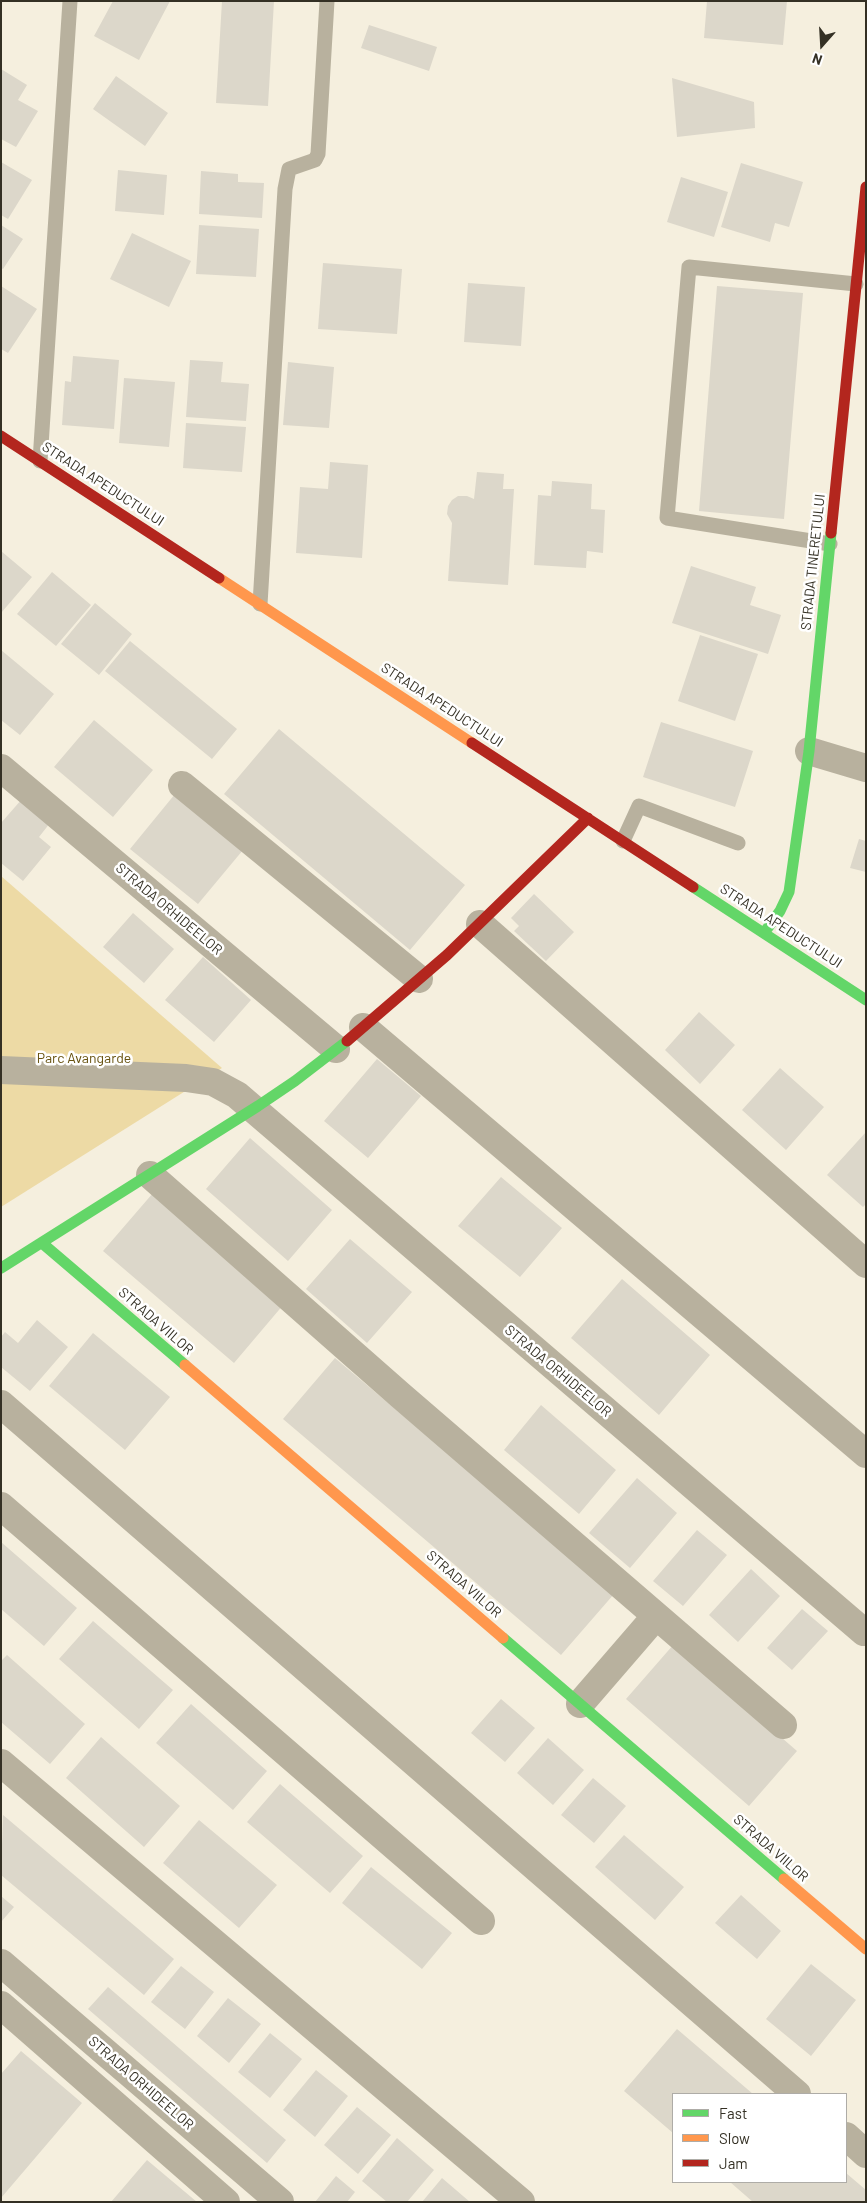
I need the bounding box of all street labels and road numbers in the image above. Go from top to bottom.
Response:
street label: STRADA APEDUCTULUI [39,438,167,530]
street label: STRADA TINERETULUI [797,493,829,631]
street label: STRADA APEDUCTULUI [378,659,506,751]
street label: STRADA ORHIDEELOR [112,860,226,958]
street label: STRADA APEDUCTULUI [717,880,845,972]
street label: STRADA VIILOR [115,1284,197,1358]
street label: STRADA ORHIDEELOR [501,1322,615,1420]
street label: STRADA VIILOR [423,1547,505,1621]
street label: STRADA VIILOR [730,1811,812,1885]
street label: STRADA ORHIDEELOR [85,2033,197,2133]

